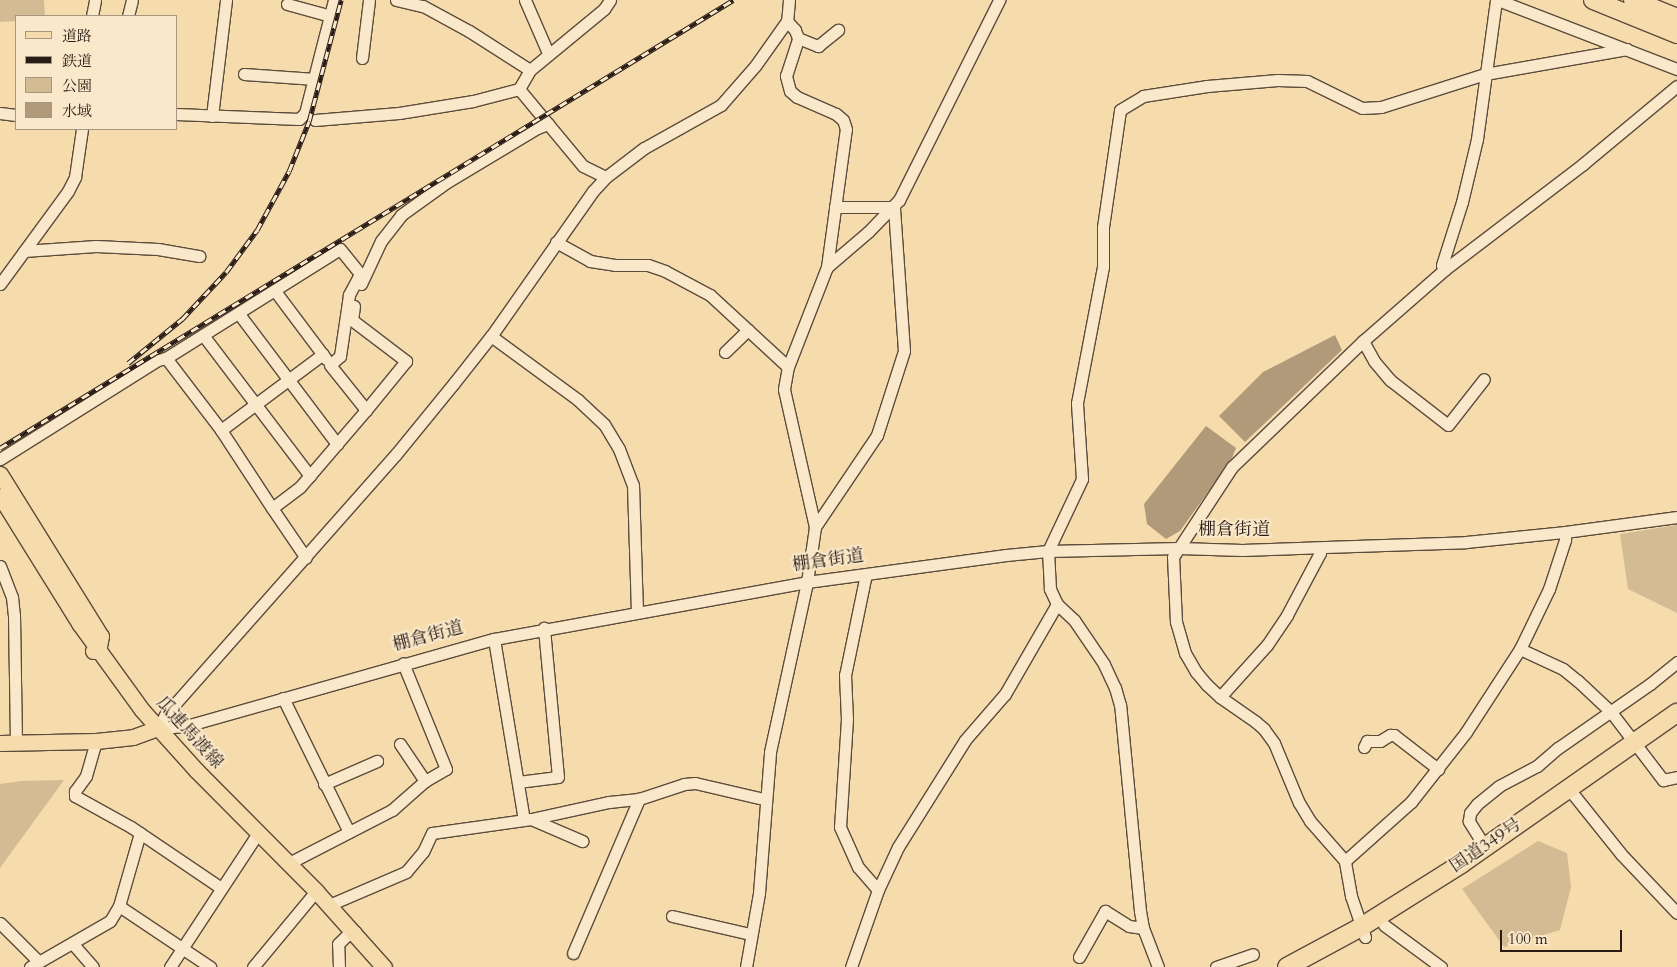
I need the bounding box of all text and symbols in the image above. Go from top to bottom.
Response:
legend [15,15,178,130]
text: 道路 [62,26,92,46]
text: 鉄道 [62,51,92,71]
text: 公園 [62,76,92,96]
text: 水域 [62,101,92,121]
street label: 棚倉街道 [1198,519,1270,541]
street label: 棚倉街道 [791,545,865,577]
street label: 棚倉街道 [390,617,466,657]
street label: 瓜連馬渡線 [151,692,227,774]
street label: 国道349号 [1446,814,1526,878]
scale bar [1502,920,1624,952]
text: 100 m [1508,929,1548,949]

